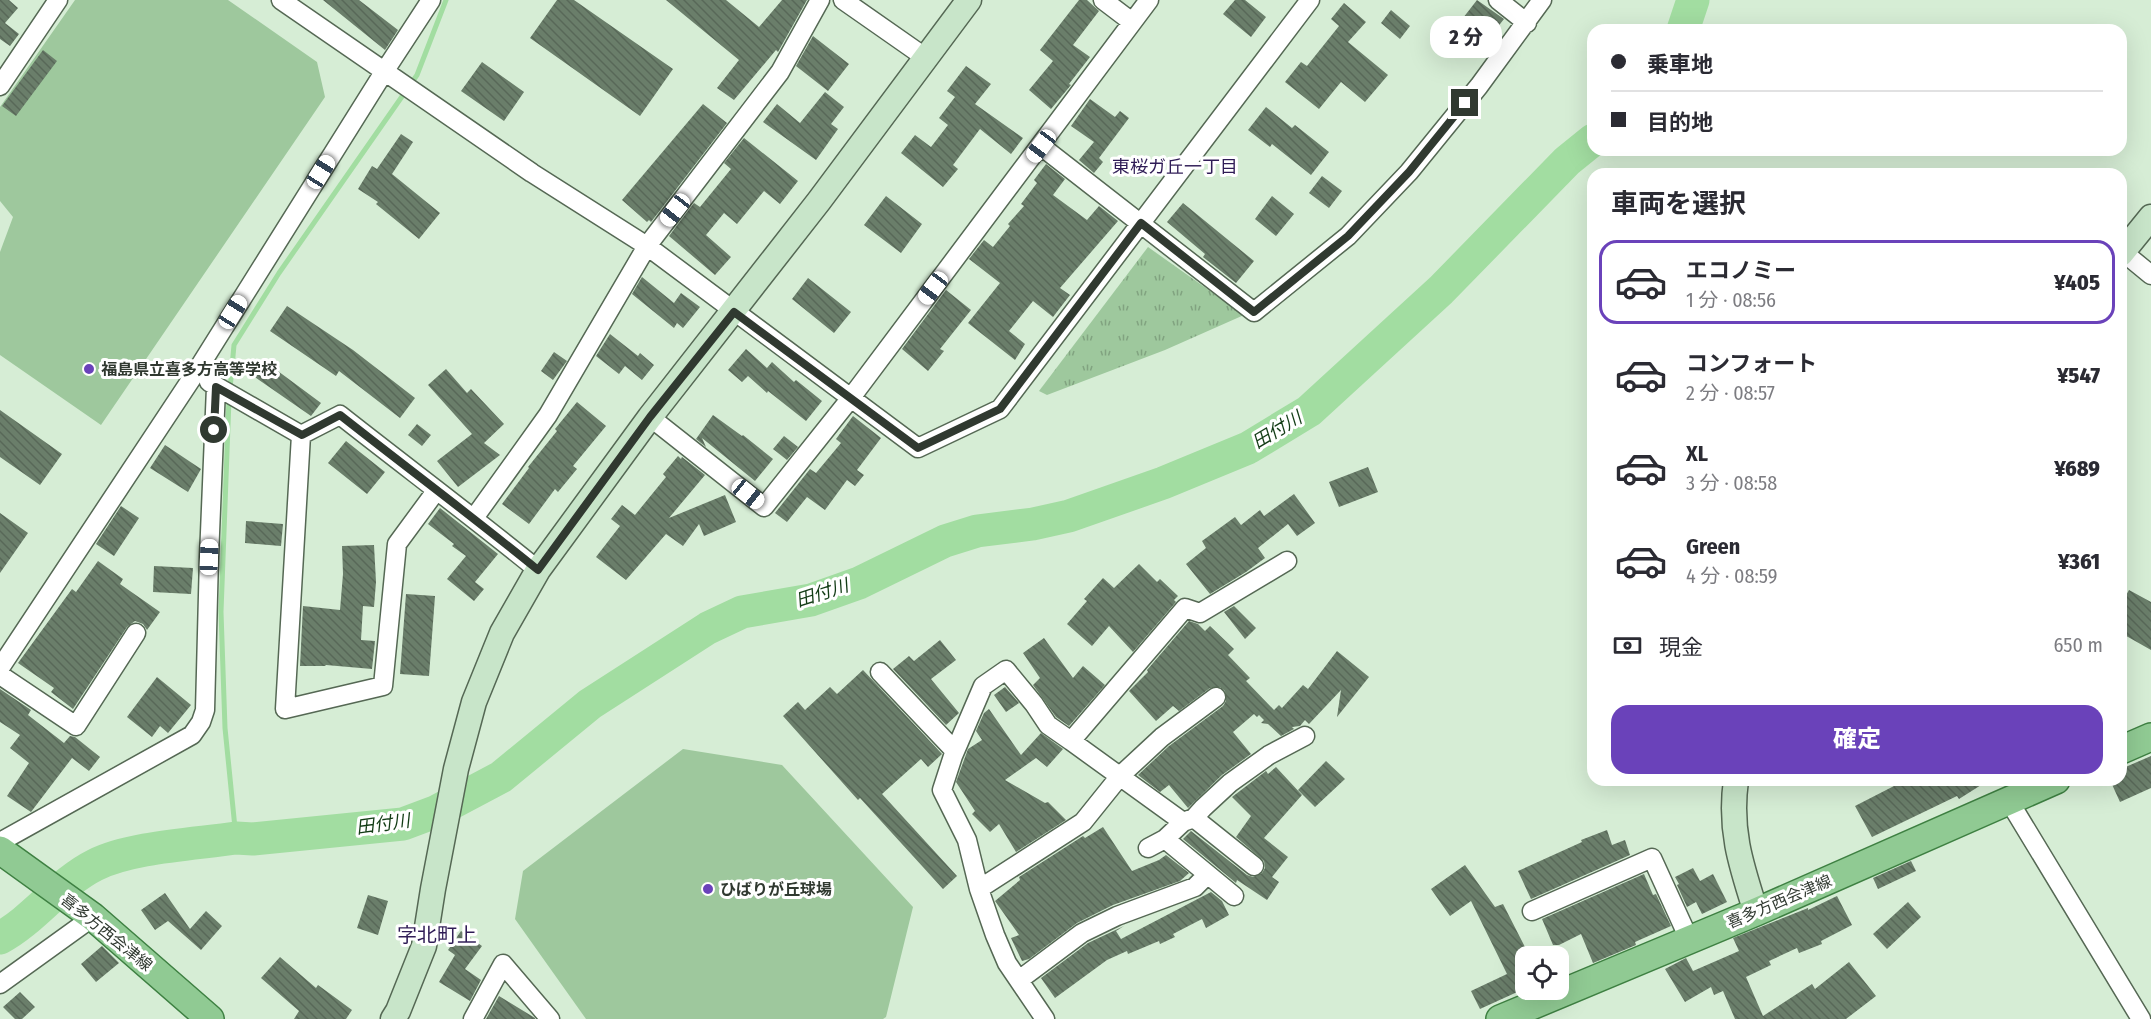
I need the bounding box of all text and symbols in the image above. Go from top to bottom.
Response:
callout: 2 分 [1429,16,1501,58]
text: 2 分 [1449,25,1483,49]
text: 乗車地 [1647,51,1713,78]
route end [1451,89,1478,116]
text: 目的地 [1647,109,1713,136]
car [1023,126,1059,166]
car [304,152,338,192]
district label: 東桜ガ丘一丁目 [1112,156,1238,178]
text: 車両を選択 [1611,188,1746,220]
car [657,190,693,230]
icon: car [1614,255,1668,309]
text: エコノミー [1686,257,1796,284]
car [915,268,951,308]
text: ¥405 [2054,269,2100,296]
text: 1 分 · 08:56 [1686,288,1776,312]
car [216,292,250,332]
icon: car [1614,348,1668,402]
text: コンフォート [1686,350,1817,377]
place label: 福島県立喜多方高等学校 [101,360,277,379]
marker: 福島県立喜多方高等学校 [82,362,96,376]
text: ¥547 [2057,362,2100,389]
text: 2 分 · 08:57 [1686,381,1775,405]
water label: 田付川 [1248,406,1308,453]
route start [200,416,227,443]
text: XL [1686,440,1708,467]
icon: car [1614,441,1668,495]
text: ¥689 [2054,455,2100,482]
text: 3 分 · 08:58 [1686,471,1777,495]
car [728,476,768,512]
text: Green [1686,533,1740,560]
icon: car [1614,534,1668,588]
car [199,539,219,575]
text: ¥361 [2058,548,2100,575]
text: 4 分 · 08:59 [1686,564,1777,588]
water label: 田付川 [793,574,853,612]
icon: cash [1611,629,1644,662]
text: 650 m [2054,633,2103,657]
text: 現金 [1659,634,1703,661]
button: 確定 [1611,705,2103,774]
water label: 田付川 [355,809,413,839]
street label: 喜多方西会津線 [1724,871,1834,932]
place label: ひばりが丘球場 [720,880,832,899]
marker: ひばりが丘球場 [701,882,715,896]
street label: 喜多方西会津線 [57,890,156,975]
district label: 字北町上 [397,923,477,947]
map controls [1515,946,1569,1000]
button: locate [1515,946,1569,1000]

